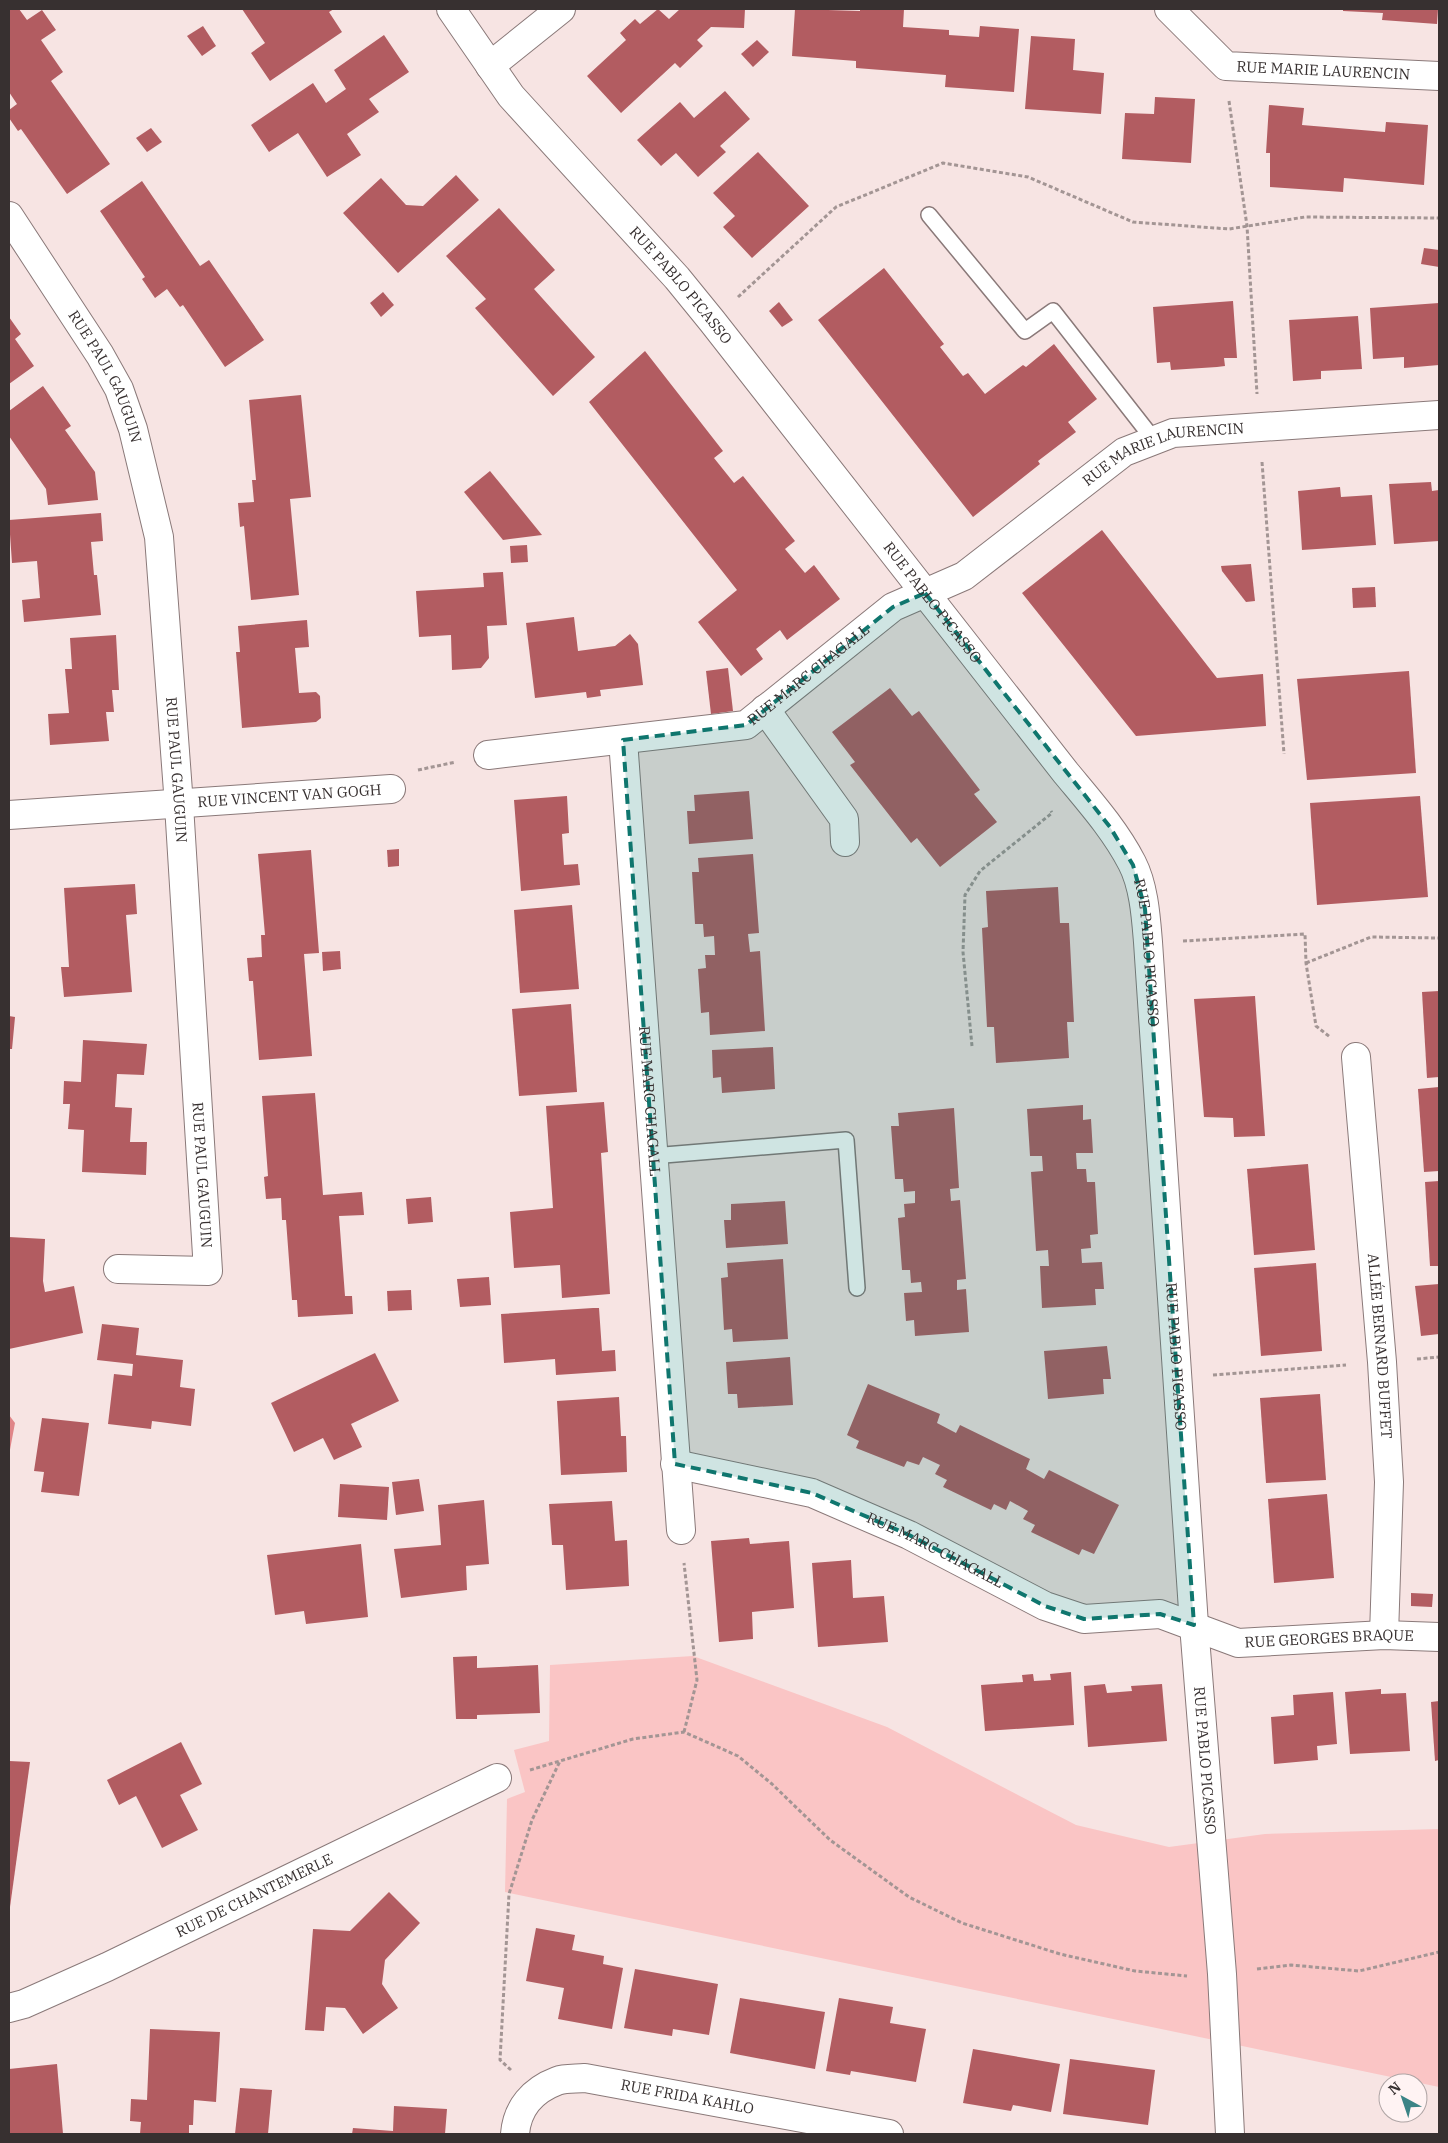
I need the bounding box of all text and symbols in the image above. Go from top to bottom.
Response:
street label: RUE MARIE LAURENCIN [1236,57,1411,84]
street label: RUE PABLO PICASSO [626,222,736,348]
street label: RUE PAUL GAUGUIN [64,307,146,444]
street label: RUE MARIE LAURENCIN [1078,418,1245,490]
street label: RUE PABLO PICASSO [880,538,986,667]
street label: RUE MARC CHAGALL [743,620,873,729]
street label: RUE PAUL GAUGUIN [162,696,191,843]
street label: RUE VINCENT VAN GOGH [197,780,382,811]
street label: RUE PABLO PICASSO [1130,876,1164,1027]
street label: RUE MARC CHAGALL [635,1025,665,1177]
street label: RUE PAUL GAUGUIN [188,1101,217,1249]
street label: ALLÉE BERNARD BUFFET [1364,1252,1396,1439]
street label: RUE PABLO PICASSO [1162,1282,1191,1431]
street label: RUE MARC CHAGALL [864,1508,1007,1592]
street label: RUE GEORGES BRAQUE [1244,1625,1414,1652]
street label: RUE PABLO PICASSO [1190,1686,1221,1835]
street label: RUE DE CHANTEMERLE [172,1849,336,1941]
north arrow [1378,2073,1428,2123]
street label: RUE FRIDA KAHLO [619,2075,755,2118]
text: N [1385,2078,1405,2098]

